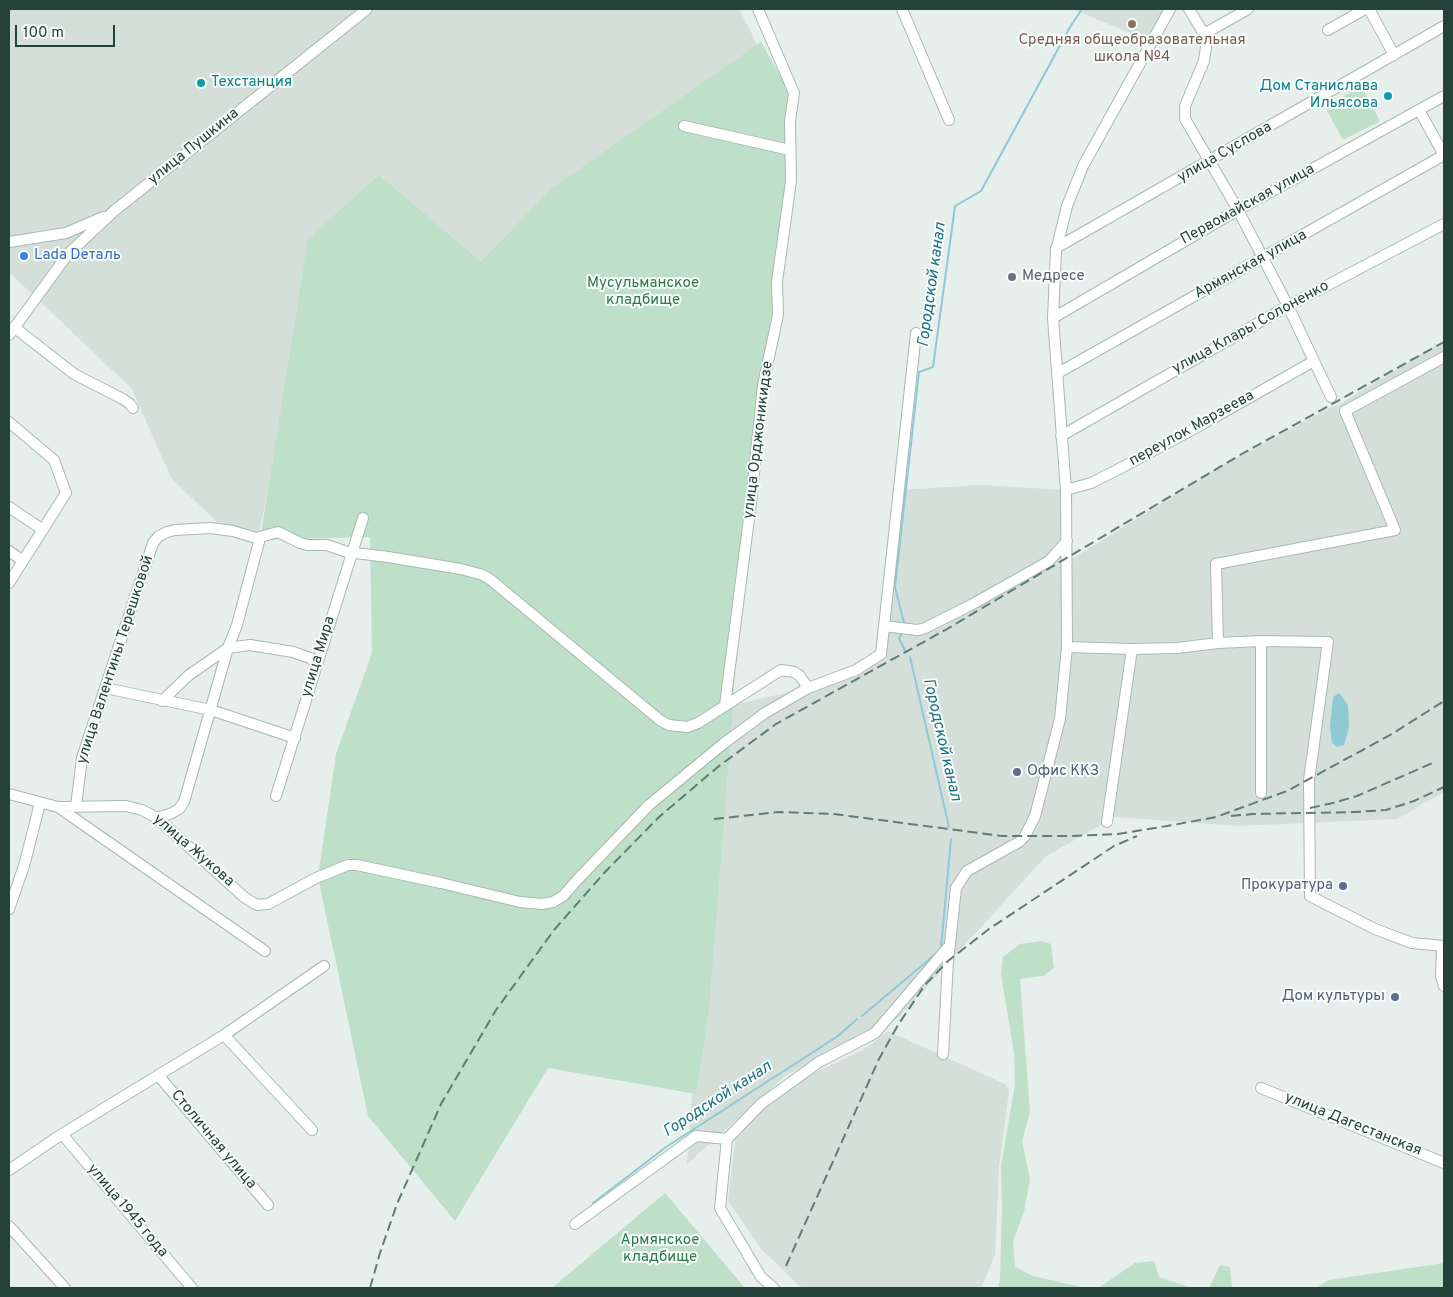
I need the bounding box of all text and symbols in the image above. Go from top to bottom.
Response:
scale bar [18,15,118,47]
marker: Средняя общеобразовательная школа №4 [1126,18,1138,30]
text: 100 m [23,24,64,43]
place label: Средняя общеобразовательная школа №4 [1018,32,1246,67]
place label: Техстанция [211,74,292,92]
marker: Техстанция [195,77,207,89]
place label: Дом Станислава Ильясова [1260,78,1378,113]
marker: Дом Станислава Ильясова [1382,90,1394,102]
street label: улица Пушкина [145,105,243,189]
street label: улица Суслова [1175,119,1275,187]
street label: Первомайская улица [1178,161,1318,249]
water label: Городской канал [915,222,951,348]
street label: Армянская улица [1192,227,1310,303]
place label: Lada Dеталь [34,247,121,265]
marker: Lada Dеталь [18,250,30,262]
place label: Медресе [1022,268,1085,286]
marker: Медресе [1006,271,1018,283]
park label: Мусульманское кладбище [587,275,699,310]
street label: улица Клары Солоненко [1170,277,1332,379]
street label: улица Орджоникидзе [740,360,778,520]
street label: переулок Марзеева [1126,387,1258,471]
street label: улица Валентины Терешковой [74,554,158,766]
street label: улица Мира [298,614,340,700]
water label: Городской канал [918,677,964,803]
place label: Офис ККЗ [1027,763,1099,781]
marker: Офис ККЗ [1011,766,1023,778]
street label: улица Жукова [149,811,237,891]
place label: Прокуратура [1241,877,1333,895]
marker: Прокуратура [1337,880,1349,892]
place label: Дом культуры [1282,988,1385,1006]
marker: Дом культуры [1389,991,1401,1003]
water label: Городской канал [660,1058,776,1142]
street label: Столичная улица [166,1087,260,1193]
street label: улица Дагестанская [1282,1089,1424,1161]
street label: улица 1945 года [83,1161,171,1261]
park label: Армянское кладбище [621,1232,699,1267]

